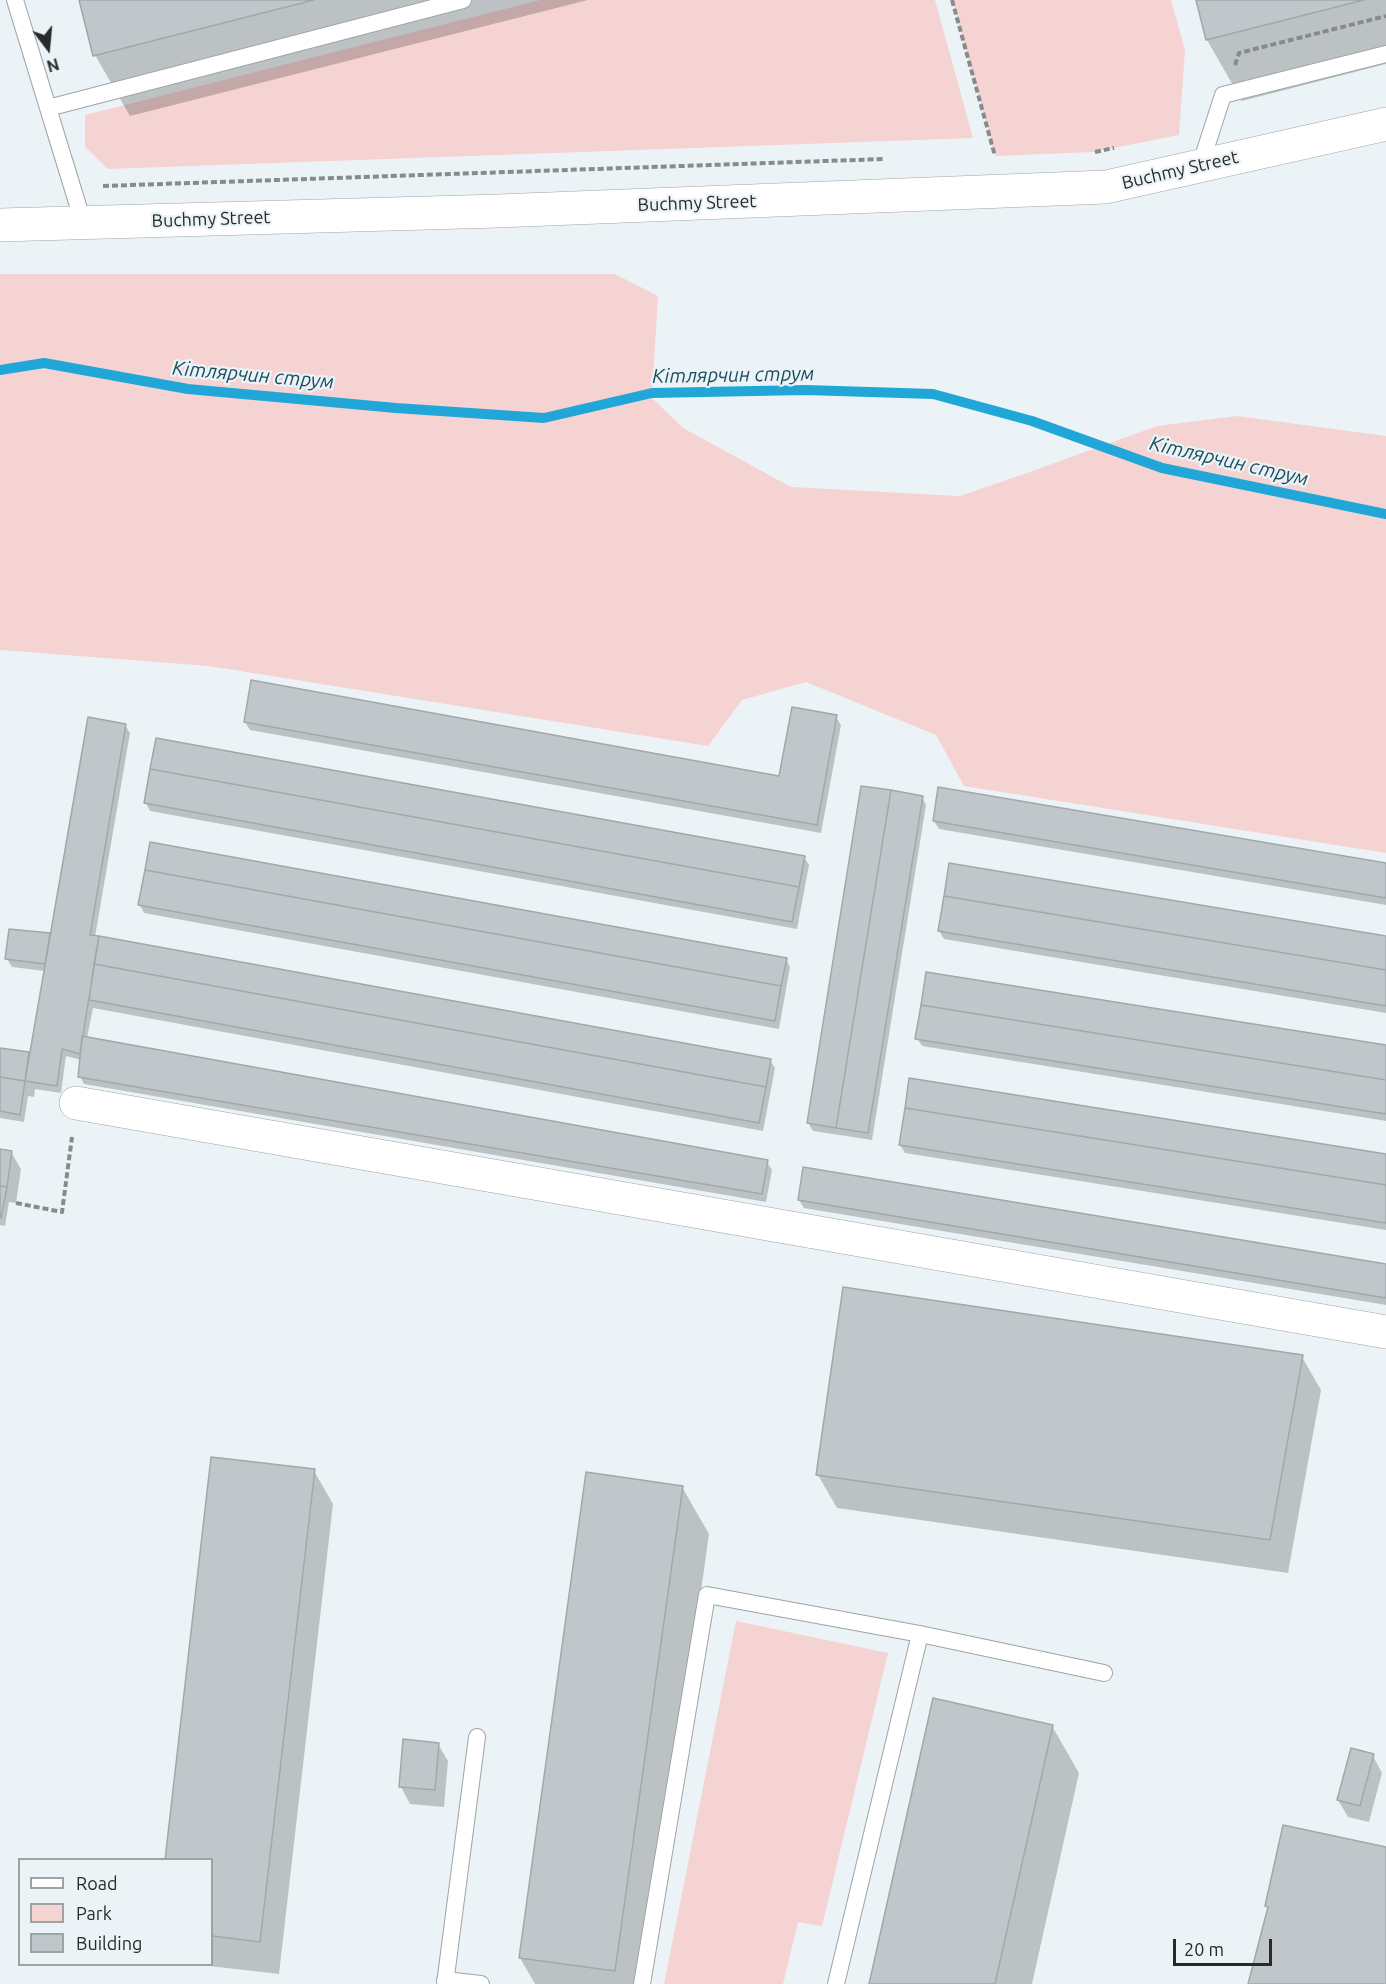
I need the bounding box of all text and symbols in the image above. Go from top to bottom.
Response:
north arrow [18,18,78,78]
text: N [45,55,61,76]
street label: Buchmy Street [1120,146,1240,194]
street label: Buchmy Street [637,190,757,216]
street label: Buchmy Street [151,206,271,232]
water label: Кітлярчин струм [171,356,335,394]
water label: Кітлярчин струм [652,362,814,388]
water label: Кітлярчин струм [1147,431,1311,491]
legend [18,1858,213,1966]
text: Road [76,1873,118,1893]
text: Park [76,1903,112,1923]
scale bar [1176,1927,1275,1965]
text: Building [76,1933,142,1953]
text: 20 m [1184,1939,1224,1959]

